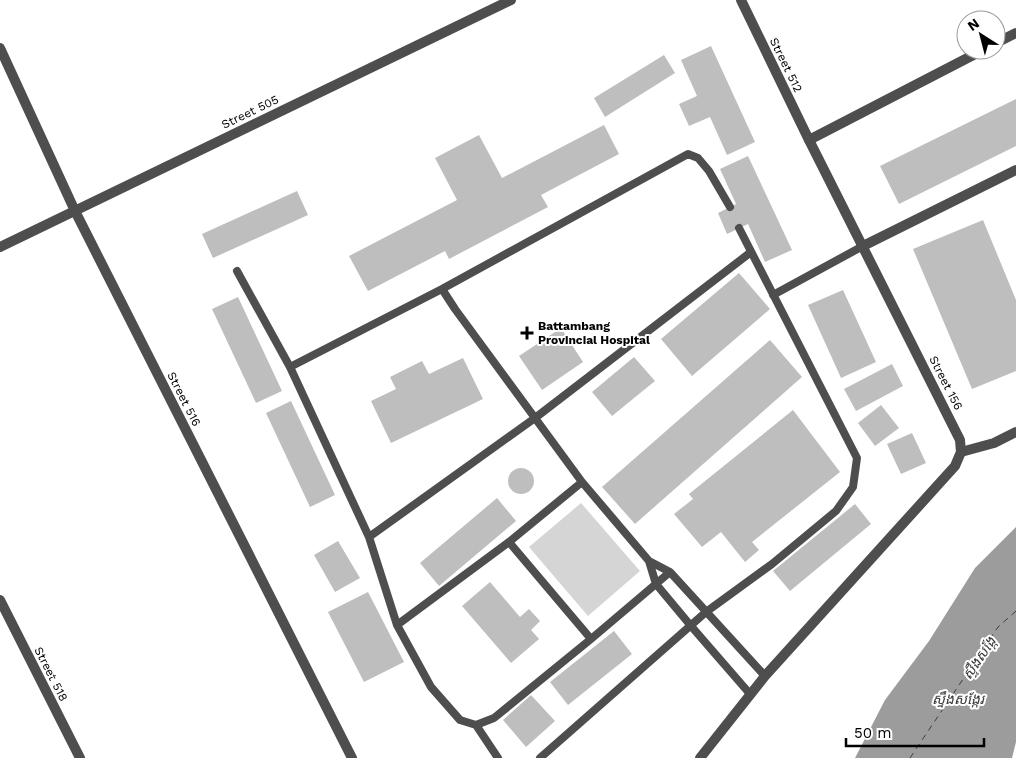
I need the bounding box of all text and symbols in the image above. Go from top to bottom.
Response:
north arrow [956,10,1006,60]
text: N [964,15,982,34]
street label: Street 512 [767,35,805,95]
street label: Street 505 [219,92,281,132]
place label: Battambang Provincial Hospital [538,319,650,347]
marker: Battambang Provincial Hospital [520,326,534,340]
street label: Street 156 [926,354,966,412]
street label: Street 516 [164,369,204,429]
water label: ស្ទឹងសង្កែ [959,633,1000,683]
street label: Street 518 [31,644,71,704]
water label: ស្ទឹងសង្កែរ [932,690,986,708]
scale bar [846,716,984,748]
text: 50 m [854,724,891,742]

